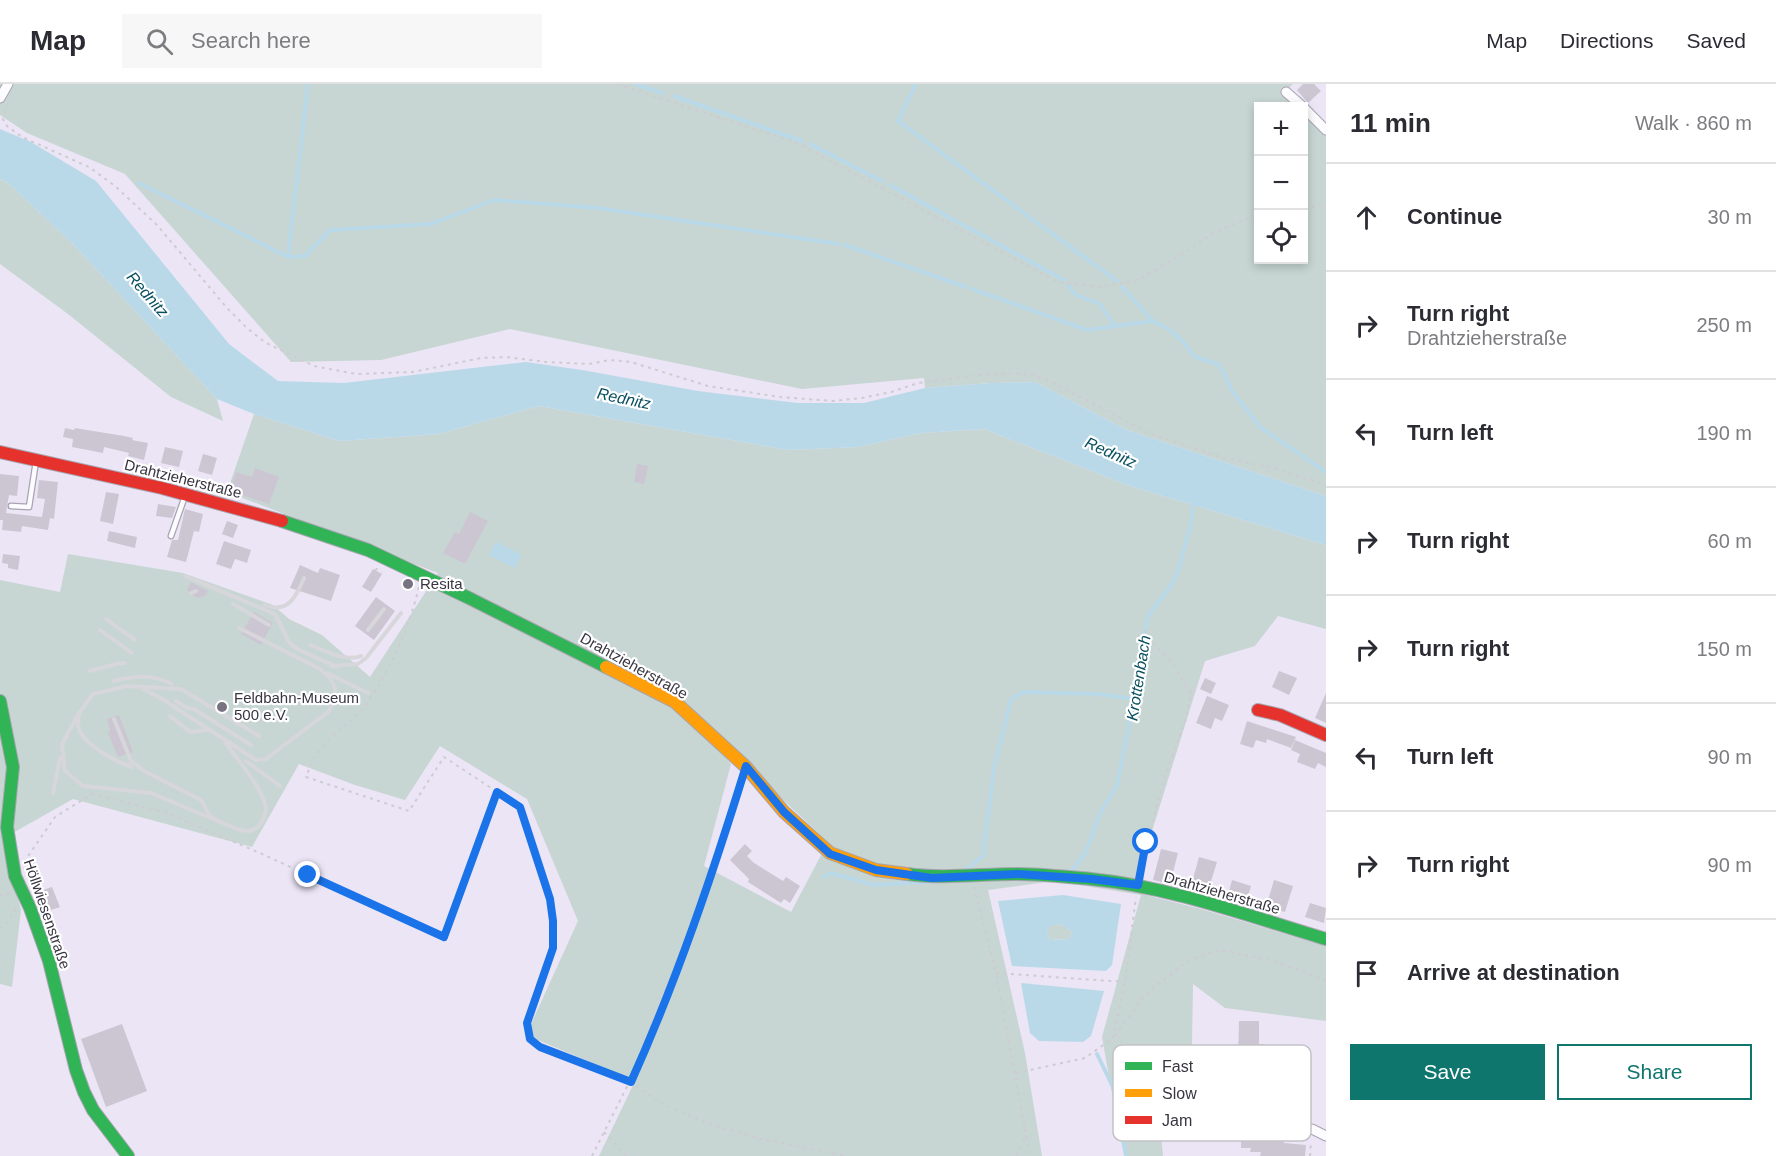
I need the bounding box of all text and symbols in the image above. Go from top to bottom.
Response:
search box [122,14,542,68]
text: Map [30,25,86,56]
icon: search [143,25,176,58]
text: Search here [191,28,311,53]
text: Map [1486,29,1527,52]
text: Directions [1560,29,1653,52]
text: Saved [1686,29,1746,52]
map controls [1254,102,1308,264]
button: + [1254,102,1308,156]
text: 11 min [1350,108,1431,138]
text: Walk · 860 m [1635,112,1752,134]
button: − [1254,156,1308,210]
icon: ahead [1350,201,1383,234]
text: Continue [1407,204,1502,229]
text: 30 m [1708,206,1752,228]
button: locate [1254,210,1308,264]
water label: Rednitz [123,268,172,320]
text: Turn right [1407,301,1509,326]
icon: right [1350,309,1383,342]
text: 250 m [1696,314,1752,336]
text: Drahtzieherstraße [1407,327,1567,349]
water label: Rednitz [596,385,652,412]
icon: left [1350,417,1383,450]
text: Turn left [1407,420,1493,445]
text: 190 m [1696,422,1752,444]
water label: Rednitz [1083,434,1139,471]
street label: Drahtzieherstraße [123,456,243,501]
icon: right [1350,525,1383,558]
text: Turn right [1407,528,1509,553]
text: 60 m [1708,530,1752,552]
place label: Resita [420,575,463,592]
marker: Resita [401,577,415,591]
street label: Drahtzieherstraße [578,629,691,702]
icon: right [1350,633,1383,666]
water label: Krottenbach [1123,634,1154,722]
text: Turn right [1407,636,1509,661]
text: 150 m [1696,638,1752,660]
place label: Feldbahn-Museum 500 e.V. [234,689,359,723]
marker: Feldbahn-Museum 500 e.V. [215,700,229,714]
icon: left [1350,741,1383,774]
text: Turn left [1407,744,1493,769]
text: 90 m [1708,746,1752,768]
route start [1132,828,1158,854]
icon: right [1350,849,1383,882]
text: Turn right [1407,852,1509,877]
text: 90 m [1708,854,1752,876]
street label: Höllwiesenstraße [21,857,74,971]
route end [294,861,320,887]
street label: Drahtzieherstraße [1162,868,1282,917]
icon: arrive [1350,957,1383,990]
text: Arrive at destination [1407,960,1620,985]
button: Save [1350,1044,1545,1100]
button: Share [1557,1044,1752,1100]
legend [1113,1045,1311,1141]
text: Fast [1162,1058,1194,1075]
text: Slow [1162,1085,1197,1102]
text: Jam [1162,1112,1192,1129]

